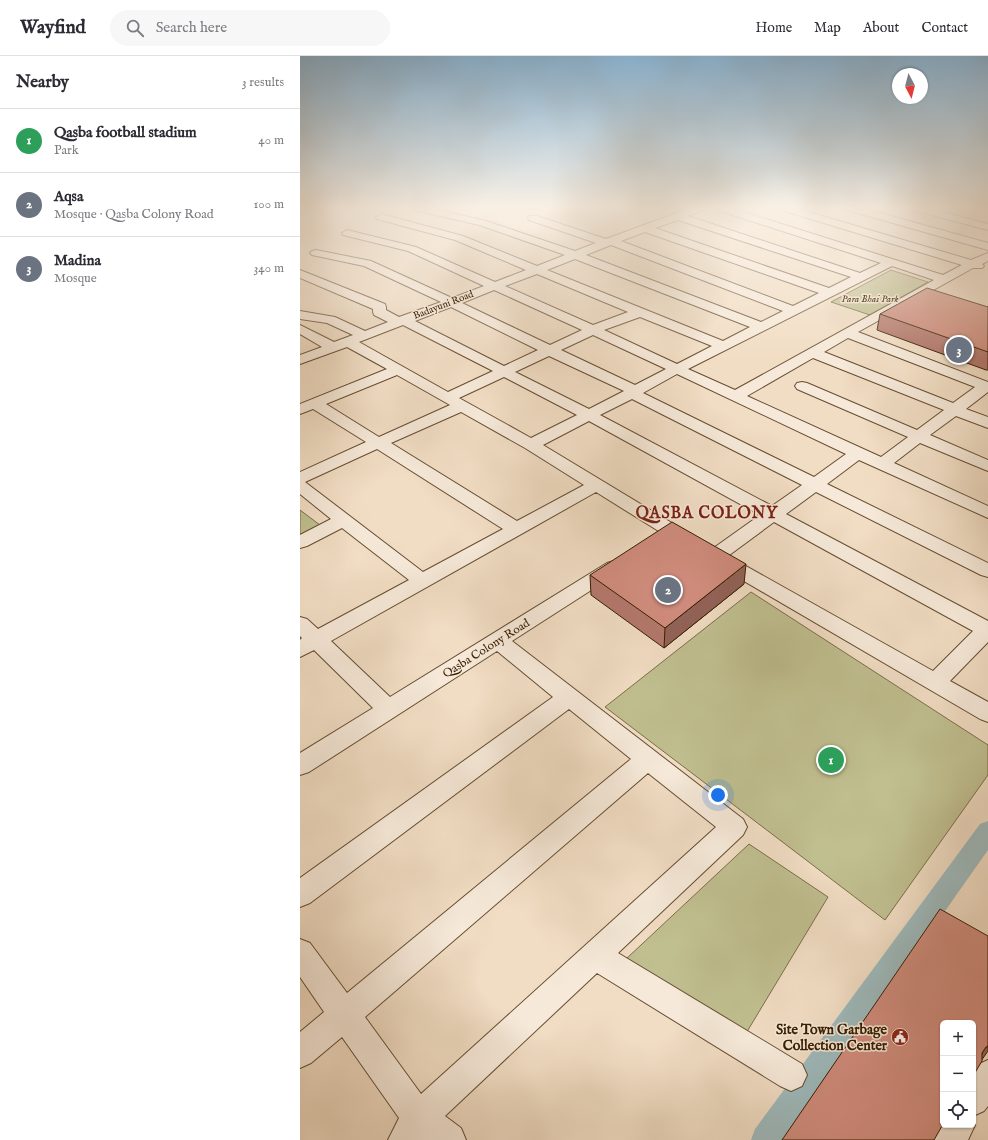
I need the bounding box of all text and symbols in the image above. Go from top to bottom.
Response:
search box [110,10,390,46]
text: Wayfind [20,16,86,40]
icon: search [124,17,146,39]
text: Search here [156,18,227,37]
text: Home [756,19,792,37]
text: Map [814,19,841,37]
text: About [863,19,899,37]
text: Contact [921,19,968,37]
north arrow [892,68,928,104]
text: Nearby [16,72,69,93]
text: 3 results [242,74,284,91]
text: Qasba football stadium [54,123,197,142]
text: 1 [27,132,31,149]
text: 40 m [258,132,284,149]
text: Park [54,142,79,159]
text: Aqsa [54,187,83,206]
text: 2 [26,196,32,213]
text: 100 m [254,196,284,213]
text: Mosque · Qasba Colony Road [54,206,214,223]
text: Madina [54,251,101,270]
text: 3 [27,260,31,277]
text: 340 m [254,260,284,277]
text: Mosque [54,270,97,287]
street label: Badayuni Road [412,288,476,323]
park label: Para Bhai Park [842,293,898,306]
pin: 3 [946,335,972,365]
district label: QASBA COLONY [636,504,778,524]
pin: 2 [655,575,681,605]
street label: Qasba Colony Road [440,615,533,681]
pin: 1 [818,745,844,775]
your location [708,785,728,805]
map controls [940,1020,976,1128]
button: + [940,1020,976,1056]
place label: Site Town Garbage Collection Center [776,1021,888,1055]
public building icon: Site Town Garbage Collection Center [890,1027,910,1047]
button: − [940,1056,976,1092]
button: locate [940,1092,976,1128]

